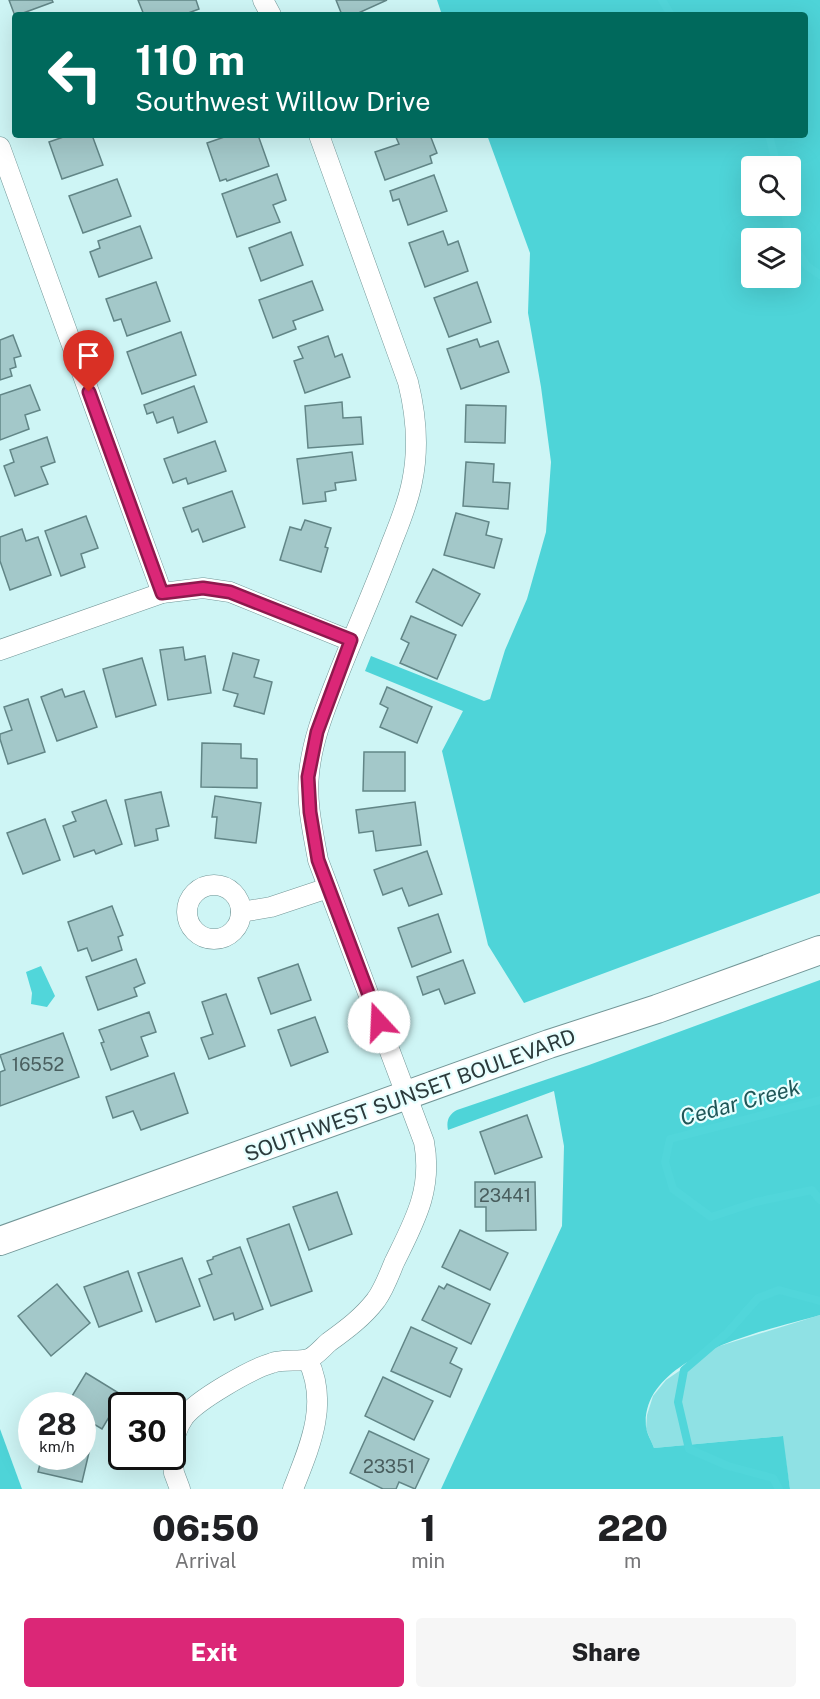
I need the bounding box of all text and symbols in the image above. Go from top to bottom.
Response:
text: 110 m [135,35,245,84]
icon: left [36,36,114,114]
text: Southwest Willow Drive [135,85,430,117]
map controls [741,156,801,288]
button: search [741,156,801,216]
button: layers [741,228,801,288]
pin [63,330,114,392]
icon: arrive [72,339,105,372]
position arrow [347,990,411,1054]
street label: SOUTHWEST SUNSET BOULEVARD [241,1023,579,1167]
house number: 16552 [12,1054,64,1075]
water label: Cedar Creek [677,1073,803,1131]
house number: 23441 [479,1185,531,1206]
speed limit sign: 30 [108,1392,186,1470]
text: 28 [37,1406,77,1442]
text: km/h [39,1438,75,1455]
house number: 23351 [363,1456,415,1477]
text: 06:50 [152,1507,259,1549]
text: 1 [420,1507,436,1549]
text: 220 [597,1507,668,1549]
text: Arrival [175,1549,236,1573]
text: min [411,1549,445,1573]
text: m [624,1549,641,1573]
button: Exit [24,1618,404,1687]
button: Share [416,1618,796,1687]

